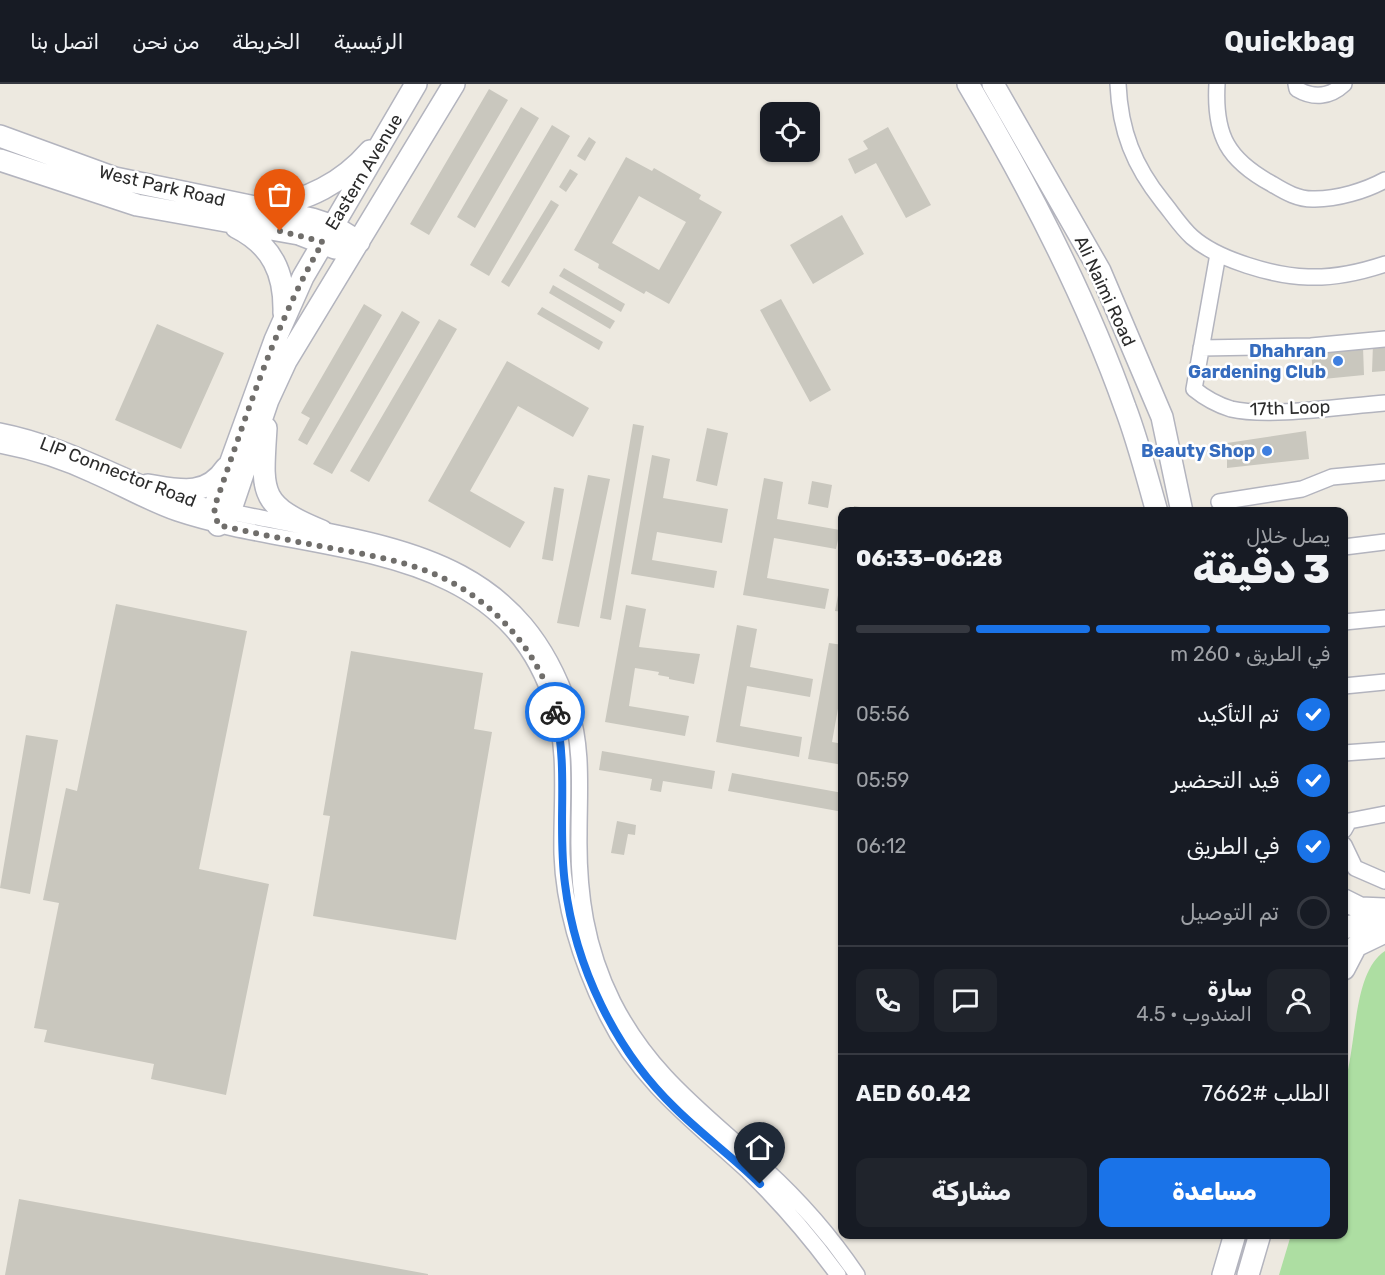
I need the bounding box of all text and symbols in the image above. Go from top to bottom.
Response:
text: Quickbag [1224,25,1355,58]
text: اتصل بنا [30,29,99,54]
text: من نحن [132,29,199,54]
text: الخريطة [232,29,301,54]
text: الرئيسية [334,29,404,54]
map controls [760,102,820,162]
button: locate [760,102,820,162]
street label: Eastern Avenue [321,110,407,234]
street label: West Park Road [97,161,227,211]
pin [254,169,305,231]
icon: bag [263,178,296,211]
street label: Ali Naimi Road [1070,232,1140,350]
place label: Dhahran Gardening Club [1188,340,1326,383]
marker: Dhahran Gardening Club [1331,354,1345,368]
street label: 17th Loop [1249,396,1331,420]
street label: LIP Connector Road [37,432,199,512]
place label: Beauty Shop [1141,440,1255,462]
marker: Beauty Shop [1260,444,1274,458]
text: يصل خلال [1246,524,1330,548]
text: 06:28–06:33 [856,545,1002,572]
text: 3 دقيقة [1193,547,1330,593]
text: في الطريق · 260 m [1170,642,1330,666]
courier [525,682,585,742]
icon: bike [539,696,572,729]
icon: check [1297,698,1330,731]
text: تم التأكيد [1197,701,1279,728]
text: 05:56 [856,702,910,726]
icon: check [1297,764,1330,797]
text: قيد التحضير [1171,767,1279,794]
text: 05:59 [856,768,909,792]
icon: check [1297,830,1330,863]
text: في الطريق [1187,833,1279,860]
text: 06:12 [856,834,906,858]
text: تم التوصيل [1180,899,1279,926]
button: phone [856,969,919,1032]
button: chat [934,969,997,1032]
button: person [1267,969,1330,1032]
text: سارة [1207,975,1252,1002]
text: المندوب · 4.5 [1136,1002,1252,1026]
text: AED 60.42 [856,1080,971,1107]
text: الطلب #7662 [1202,1080,1330,1107]
pin [734,1122,785,1184]
icon: home [743,1131,776,1164]
button: مشاركة [856,1158,1087,1227]
button: مساعدة [1099,1158,1330,1227]

